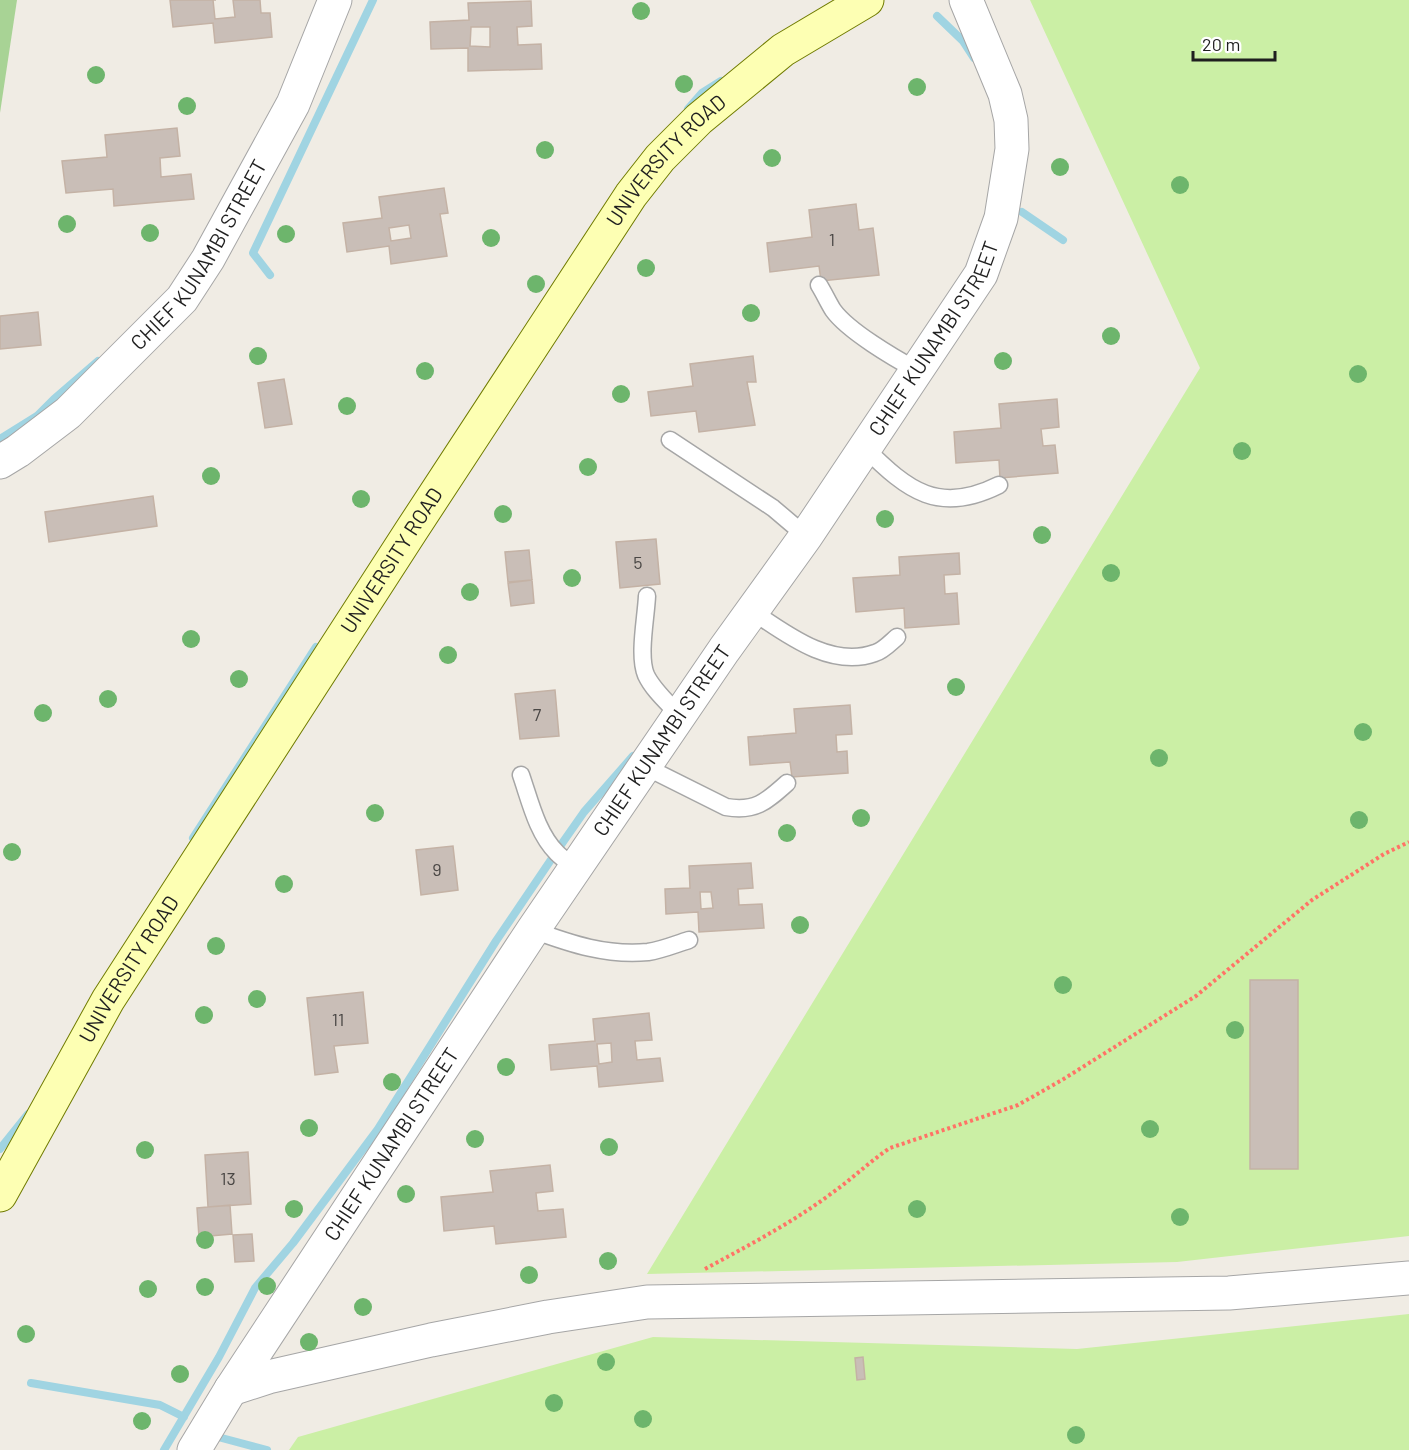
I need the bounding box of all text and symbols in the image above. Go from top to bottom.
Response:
scale bar [1193,24,1276,62]
text: 20 m [1202,33,1240,55]
street label: UNIVERSITY ROAD [600,88,730,230]
street label: CHIEF KUNAMBI STREET [125,155,271,354]
house number: 1 [829,228,835,250]
street label: CHIEF KUNAMBI STREET [863,237,1003,440]
street label: UNIVERSITY ROAD [334,482,447,637]
house number: 5 [633,551,643,573]
street label: CHIEF KUNAMBI STREET [587,639,735,840]
house number: 7 [533,703,542,725]
house number: 9 [432,858,442,880]
street label: UNIVERSITY ROAD [73,891,183,1047]
house number: 11 [332,1008,344,1030]
street label: CHIEF KUNAMBI STREET [318,1042,463,1245]
house number: 13 [220,1167,236,1189]

